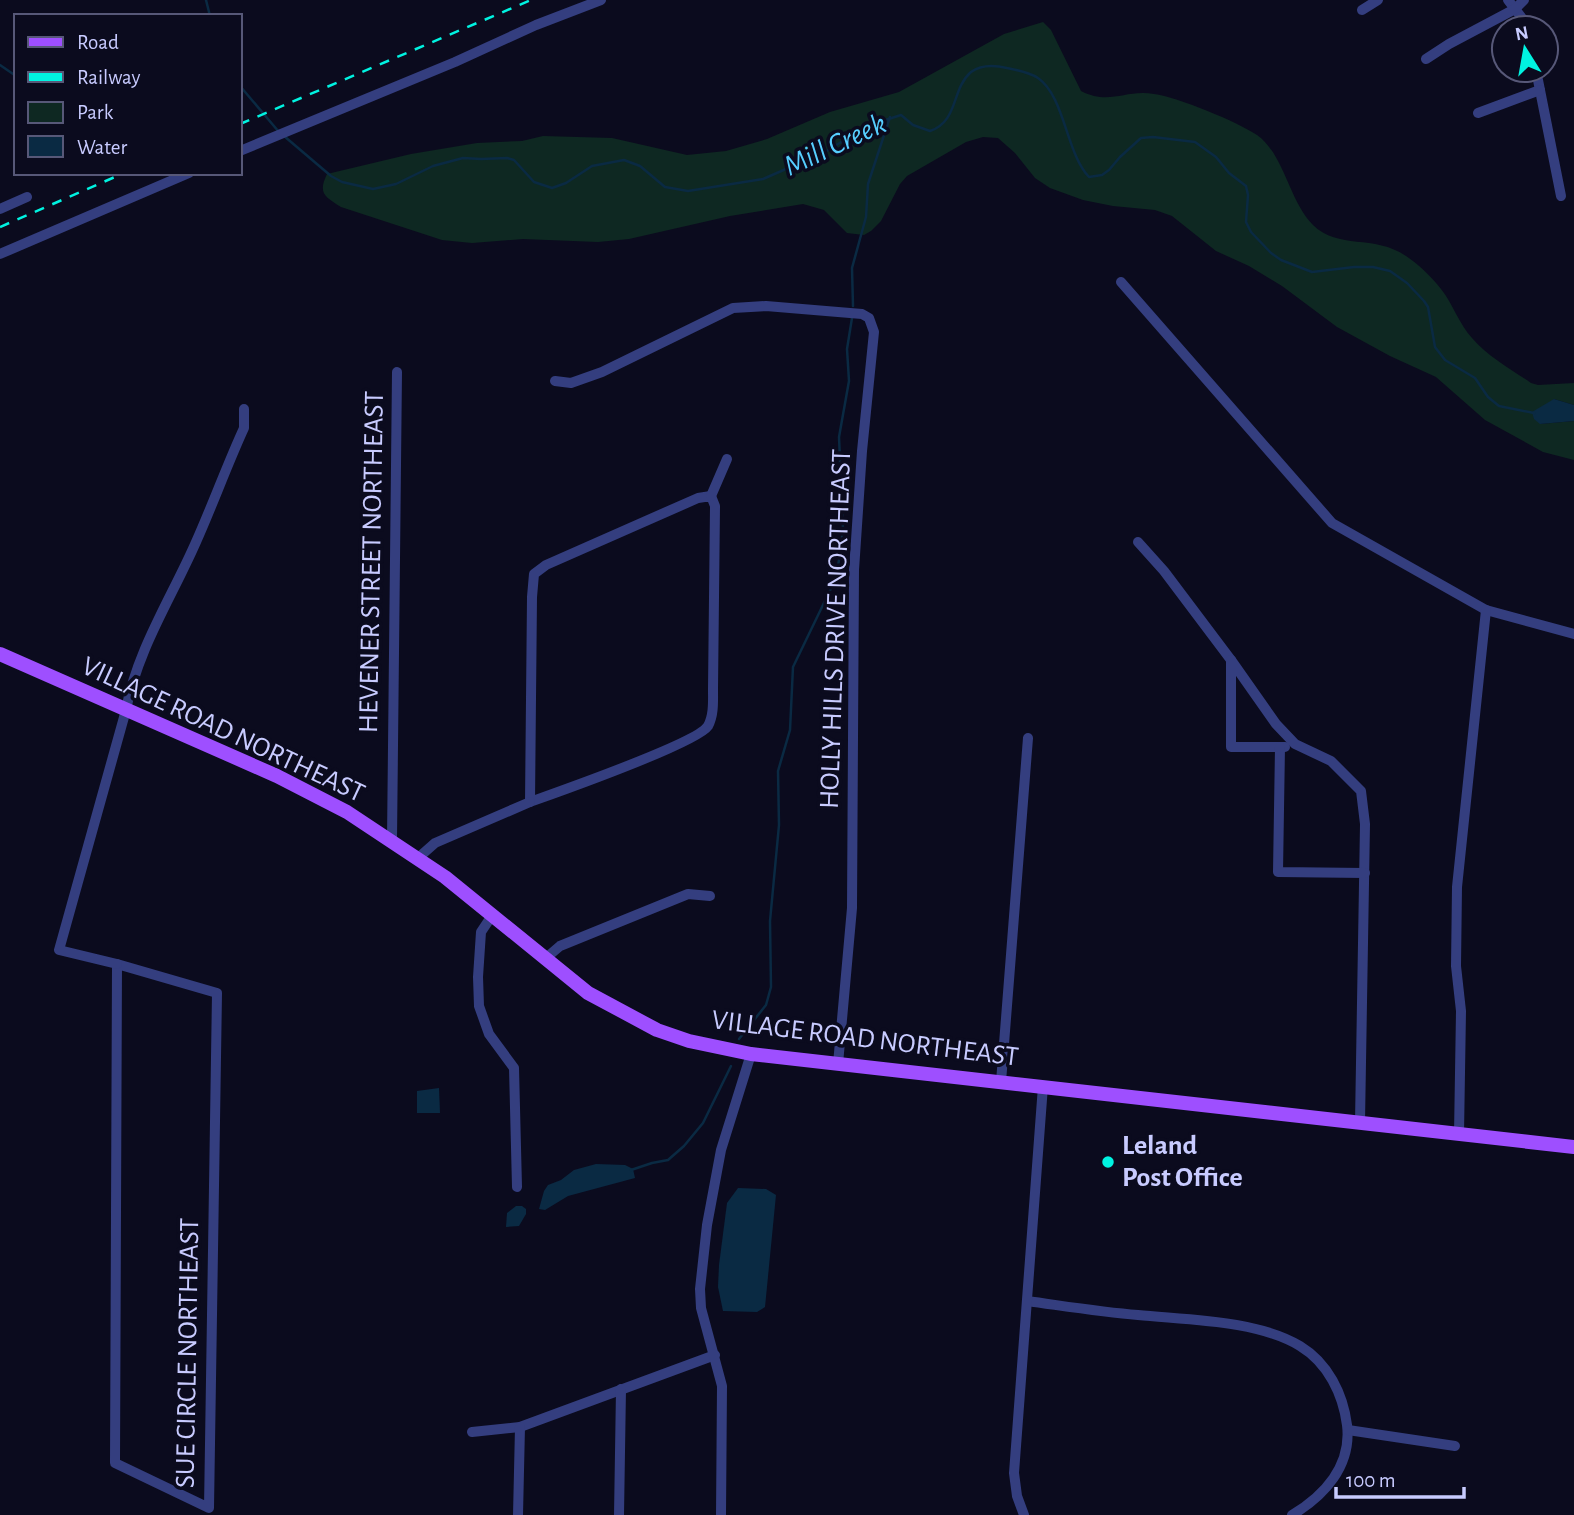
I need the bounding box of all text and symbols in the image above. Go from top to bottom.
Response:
legend [14,14,242,175]
north arrow [1490,14,1560,84]
text: N [1514,23,1530,44]
text: Road [77,32,119,53]
text: Railway [77,67,140,88]
text: Park [77,102,114,123]
water label: Mill Creek [779,108,891,182]
text: Water [77,137,127,158]
street label: HEVENER STREET NORTHEAST [355,390,389,733]
street label: HOLLY HILLS DRIVE NORTHEAST [816,448,856,809]
street label: VILLAGE ROAD NORTHEAST [77,652,369,808]
street label: VILLAGE ROAD NORTHEAST [710,1006,1020,1072]
place label: Leland Post Office [1122,1132,1243,1192]
marker: Leland Post Office [1100,1154,1116,1170]
street label: SUE CIRCLE NORTHEAST [172,1217,204,1488]
scale bar [1336,1456,1464,1500]
text: 100 m [1346,1470,1396,1491]

